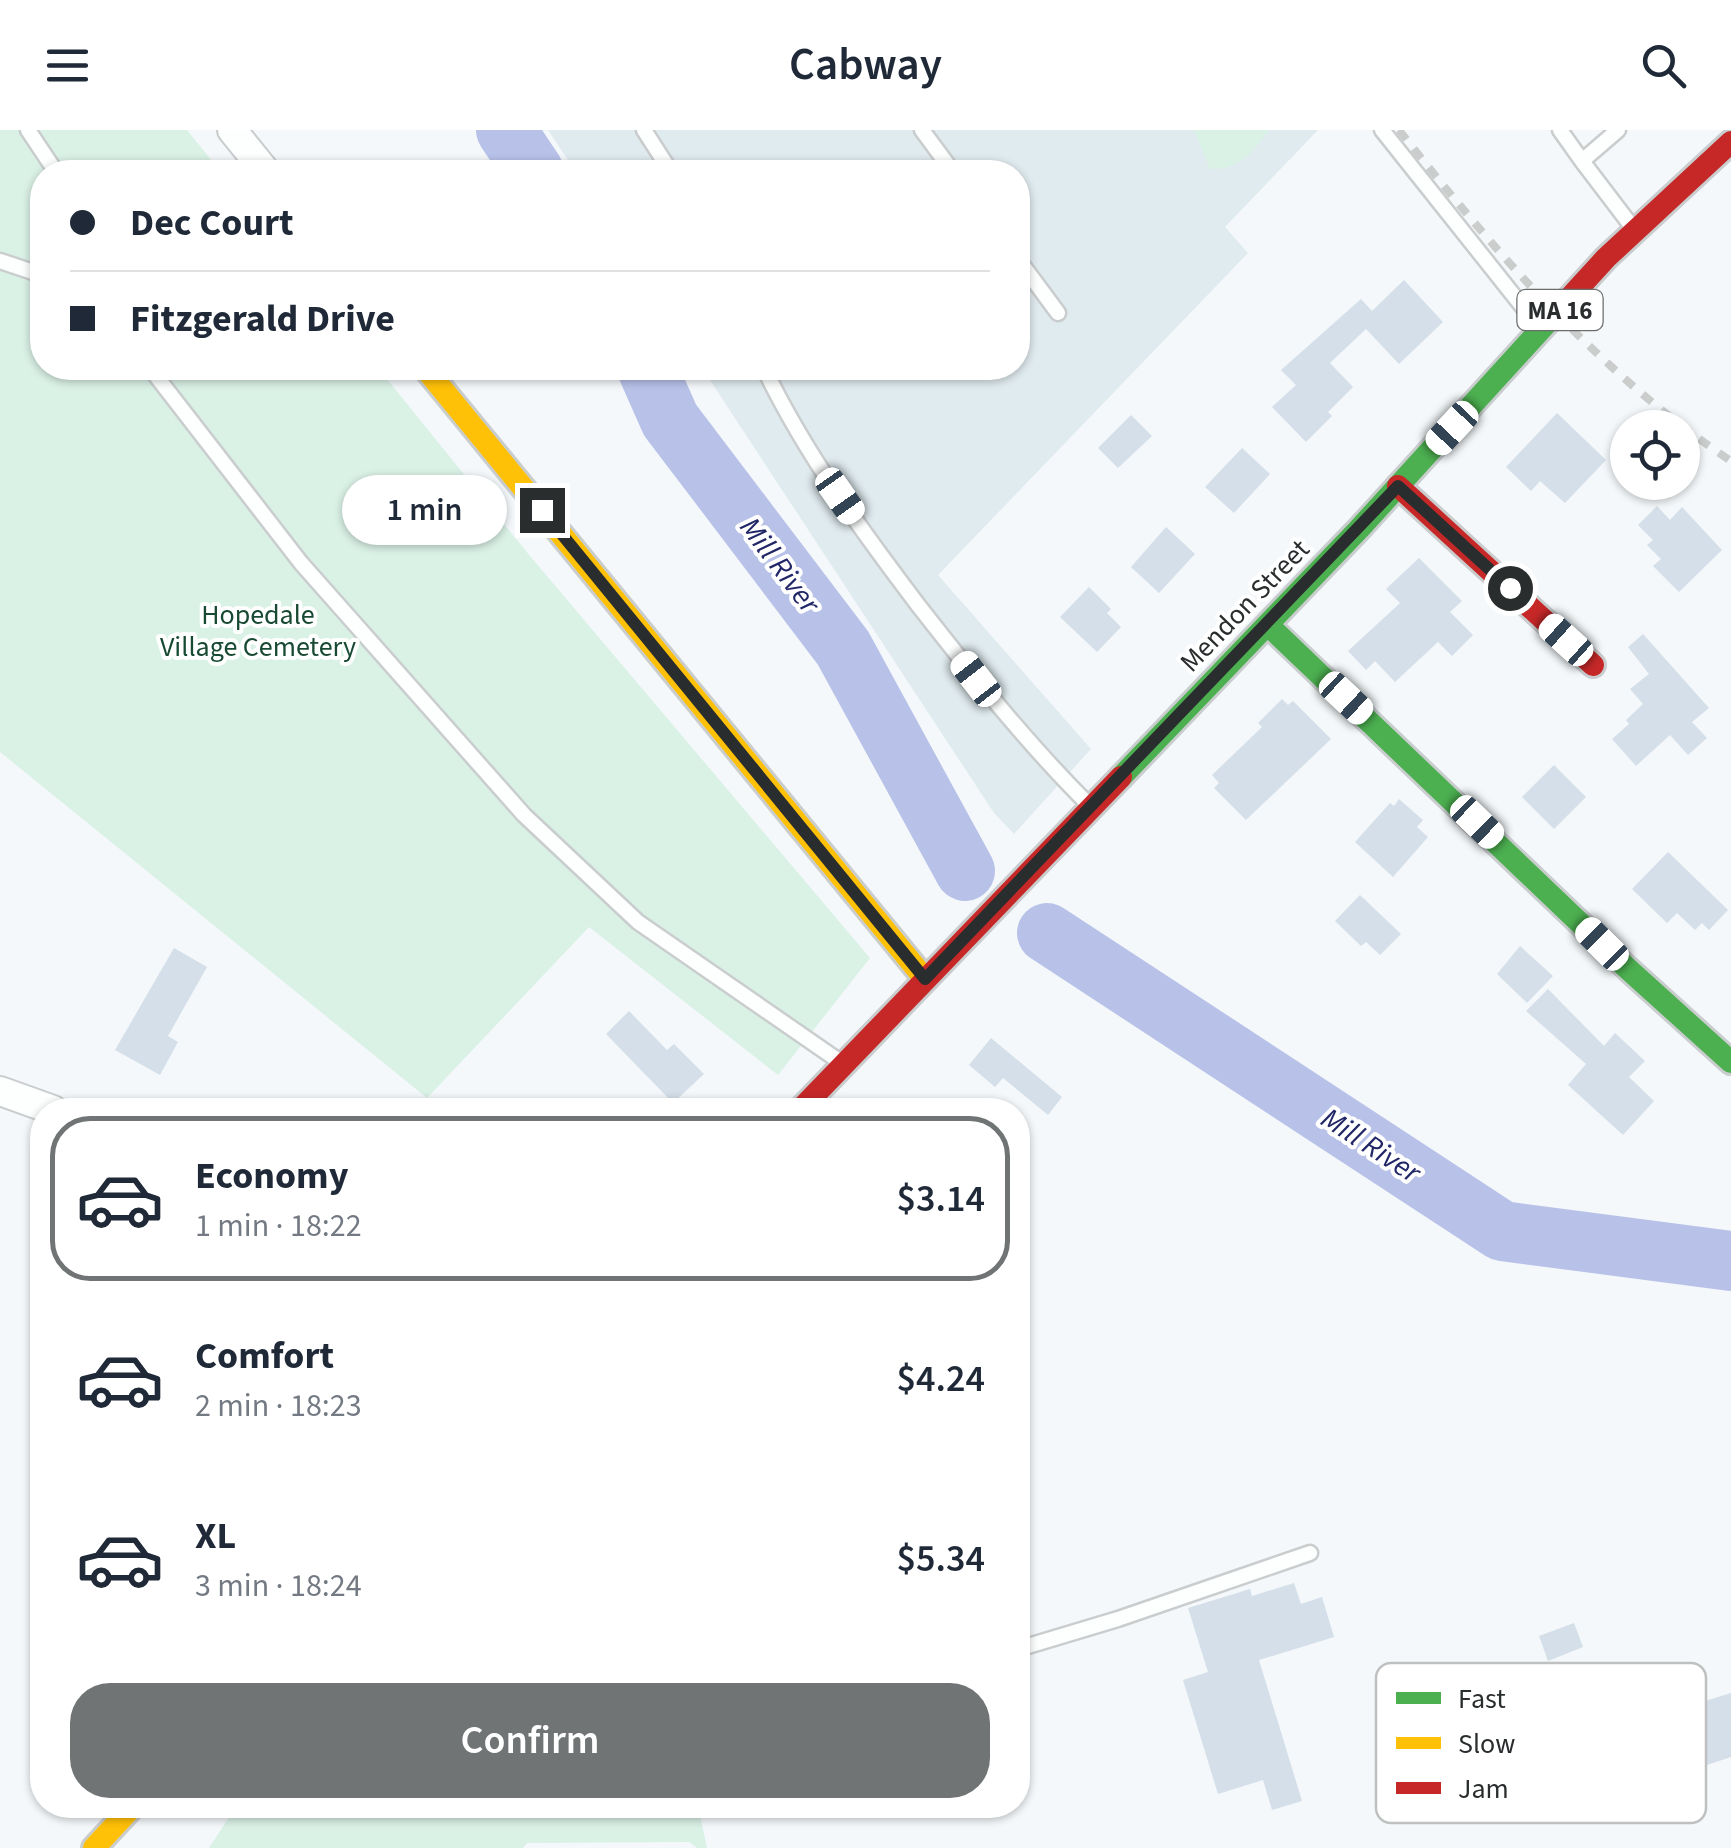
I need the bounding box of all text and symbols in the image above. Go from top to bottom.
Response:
text: Cabway [789,33,942,97]
icon: menu [40,38,95,93]
icon: search [1636,38,1691,93]
text: Dec Court [130,196,294,250]
road number: MA 16 [1518,290,1602,330]
text: Fitzgerald Drive [130,292,395,346]
car [1421,396,1483,460]
map controls [1610,410,1700,500]
button: locate [1610,410,1700,500]
car [811,463,869,529]
callout: 1 min [342,475,507,545]
text: 1 min [386,487,463,533]
route end [520,488,565,533]
water label: Mill River [729,508,831,624]
street label: Mendon Street [1171,530,1319,681]
route start [1488,566,1533,611]
park label: Hopedale Village Cemetery [160,595,356,667]
car [1534,609,1598,671]
car [946,646,1006,712]
car [1314,667,1378,729]
car [1445,790,1509,854]
car [1570,912,1634,976]
water label: Mill River [1313,1097,1430,1195]
text: Economy [195,1149,348,1203]
icon: car [75,1154,165,1244]
text: $3.14 [897,1172,985,1226]
text: 1 min · 18:22 [195,1203,362,1249]
text: Comfort [195,1329,334,1383]
icon: car [75,1334,165,1424]
text: $4.24 [897,1352,985,1406]
text: 2 min · 18:23 [195,1383,362,1429]
text: XL [195,1509,236,1563]
icon: car [75,1514,165,1604]
text: $5.34 [897,1532,985,1586]
text: 3 min · 18:24 [195,1563,362,1609]
legend [1376,1663,1706,1823]
text: Fast [1458,1679,1506,1719]
button: Confirm [70,1683,990,1798]
text: Slow [1458,1724,1515,1764]
text: Jam [1458,1769,1509,1809]

